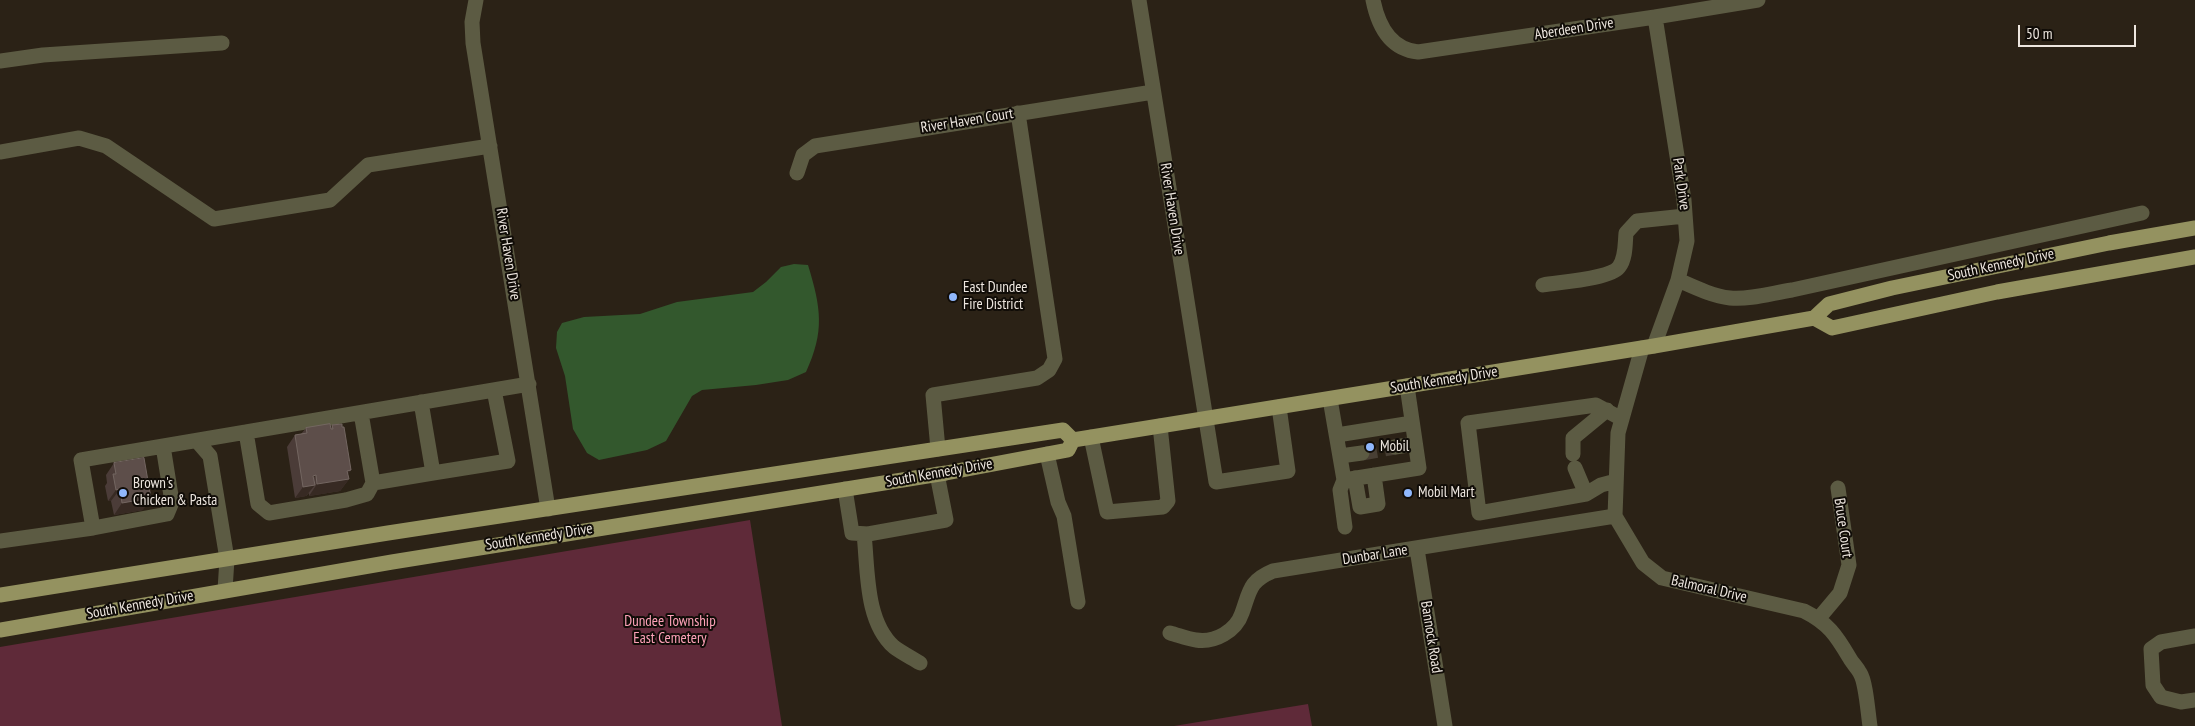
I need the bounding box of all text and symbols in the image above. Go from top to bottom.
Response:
street label: Aberdeen Drive [1533,14,1615,44]
scale bar [2020,15,2138,47]
text: 50 m [2026,24,2052,43]
street label: River Haven Court [919,105,1015,137]
street label: Park Drive [1668,157,1694,211]
street label: River Haven Drive [1156,162,1188,256]
street label: River Haven Drive [492,207,524,301]
street label: South Kennedy Drive [1946,245,2056,285]
place label: East Dundee Fire District [963,279,1028,314]
marker: East Dundee Fire District [947,291,959,303]
street label: South Kennedy Drive [1389,363,1499,397]
place label: Mobil [1380,438,1409,456]
marker: Mobil [1364,441,1376,453]
street label: South Kennedy Drive [884,455,994,491]
place label: Brown's Chicken & Pasta [133,475,217,510]
place label: Mobil Mart [1418,484,1475,502]
marker: Brown's Chicken & Pasta [117,487,129,499]
marker: Mobil Mart [1402,487,1414,499]
street label: Bruce Court [1830,497,1856,559]
street label: South Kennedy Drive [484,520,594,554]
street label: Dunbar Lane [1341,541,1409,569]
street label: Balmoral Drive [1670,572,1748,606]
street label: South Kennedy Drive [85,587,195,623]
street label: Bannock Road [1416,600,1446,674]
park label: Dundee Township East Cemetery [624,613,716,648]

